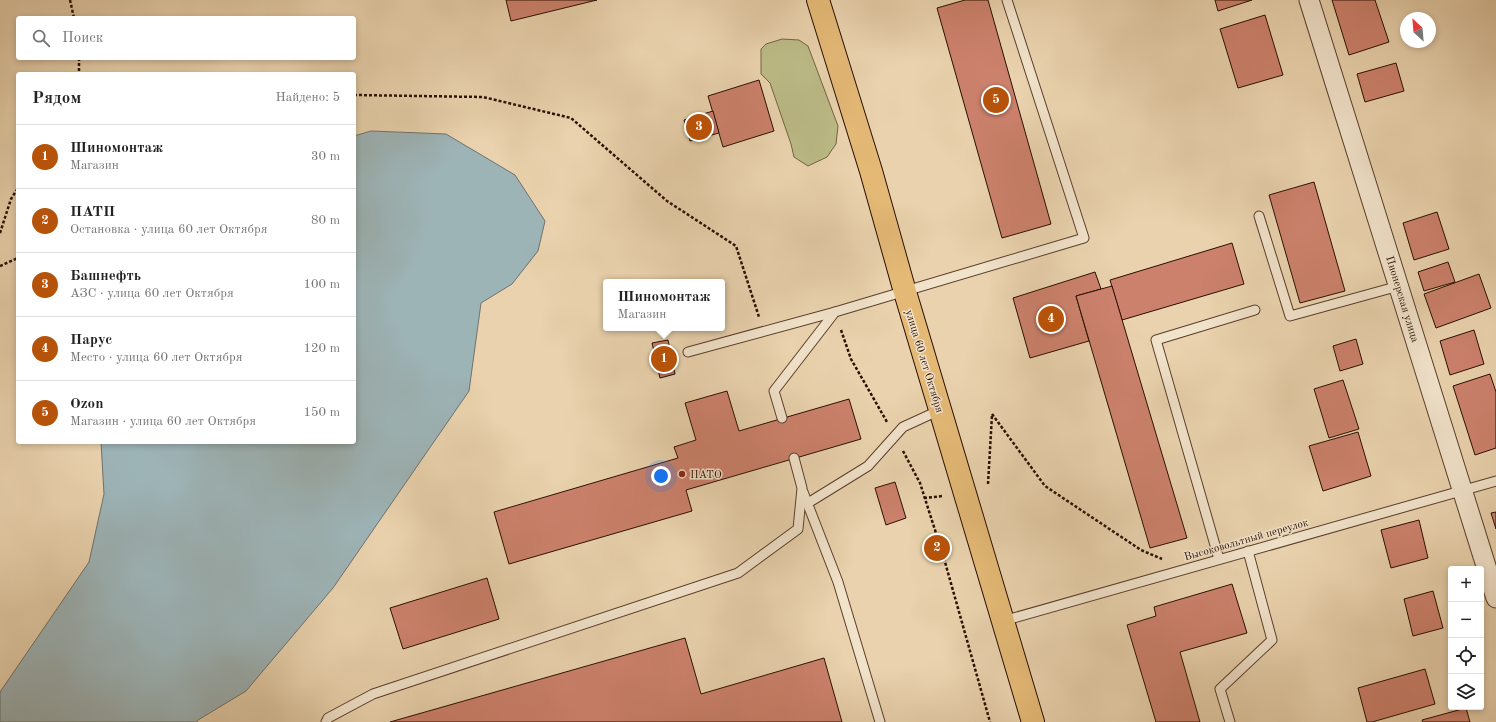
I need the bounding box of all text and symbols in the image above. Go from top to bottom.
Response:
north arrow [1400,12,1436,48]
search box [16,16,356,60]
icon: search [30,27,52,49]
text: Поиск [62,31,103,46]
pin: 5 [983,85,1009,115]
text: Рядом [32,90,81,107]
text: Найдено: 5 [276,91,340,104]
pin: 3 [686,112,712,142]
text: Шиномонтаж [70,141,163,156]
text: 1 [41,150,49,163]
text: 30 m [311,150,340,163]
text: Магазин [70,159,119,172]
text: ПАТП [70,205,115,220]
text: 2 [41,214,49,227]
text: 80 m [311,214,340,227]
text: Остановка · улица 60 лет Октября [70,223,267,236]
street label: Пионерская улица [1383,255,1420,344]
text: Башнефть [70,269,141,284]
text: 3 [41,278,49,291]
text: 100 m [303,278,340,291]
popup [603,279,725,331]
text: АЗС · улица 60 лет Октября [70,287,234,300]
text: Шиномонтаж [618,290,710,305]
pin: 4 [1038,304,1064,334]
text: Магазин [618,308,666,321]
street label: улица 60 лет Октября [903,309,945,414]
text: Парус [70,333,112,348]
text: 4 [41,342,49,355]
text: 120 m [303,342,340,355]
pin: 1 [651,344,677,374]
text: Место · улица 60 лет Октября [70,351,242,364]
text: Ozon [70,397,103,412]
text: 5 [41,406,49,419]
text: 150 m [303,406,340,419]
text: Магазин · улица 60 лет Октября [70,415,256,428]
your location [651,466,671,486]
marker: ПАТО [677,469,687,479]
place label: ПАТО [690,470,722,481]
street label: Высоковольтный переулок [1183,517,1310,563]
pin: 2 [924,533,950,563]
map controls [1448,566,1484,710]
button: + [1448,566,1484,602]
button: − [1448,602,1484,638]
button: locate [1448,638,1484,674]
button: layers [1448,674,1484,710]

